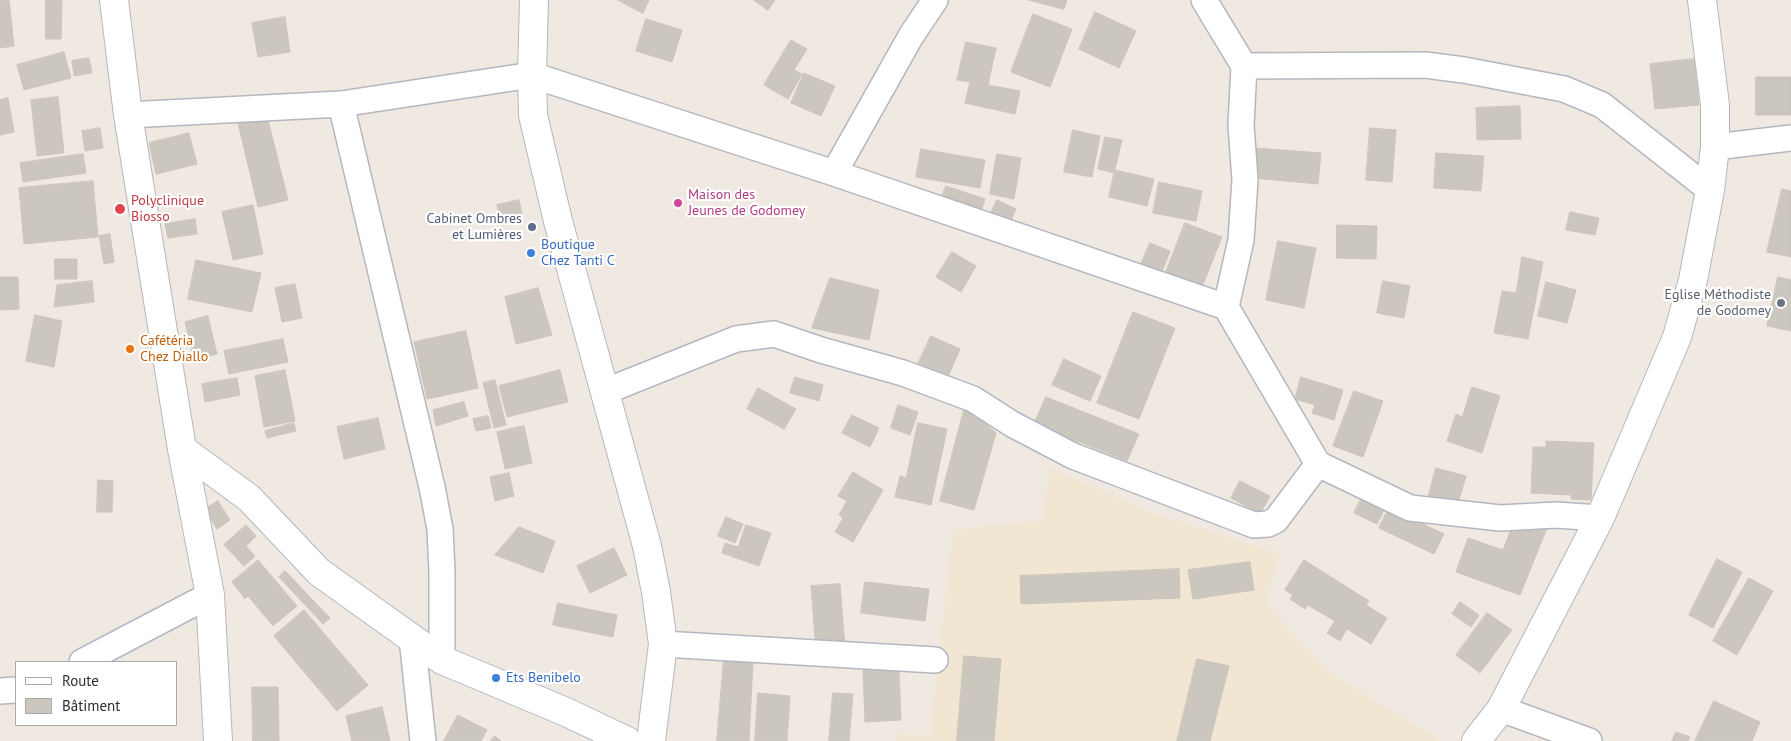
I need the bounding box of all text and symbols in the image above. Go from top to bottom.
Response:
place label: Maison des Jeunes de Godomey [688,187,805,220]
place label: Polyclinique Biosso [131,193,204,226]
marker: Maison des Jeunes de Godomey [672,197,684,209]
marker: Polyclinique Biosso [113,202,127,216]
place label: Cabinet Ombres et Lumières [426,211,522,243]
marker: Cabinet Ombres et Lumières [526,221,538,233]
place label: Boutique Chez Tanti C [541,237,615,270]
marker: Boutique Chez Tanti C [525,247,537,259]
place label: Eglise Méthodiste de Godomey [1664,287,1771,320]
marker: Eglise Méthodiste de Godomey [1775,297,1787,309]
place label: Cafétéria Chez Diallo [140,333,208,366]
marker: Cafétéria Chez Diallo [124,343,136,355]
legend [15,661,178,726]
place label: Ets Benibelo [506,670,581,686]
text: Route [62,671,99,690]
marker: Ets Benibelo [490,672,502,684]
text: Bâtiment [62,696,120,715]

